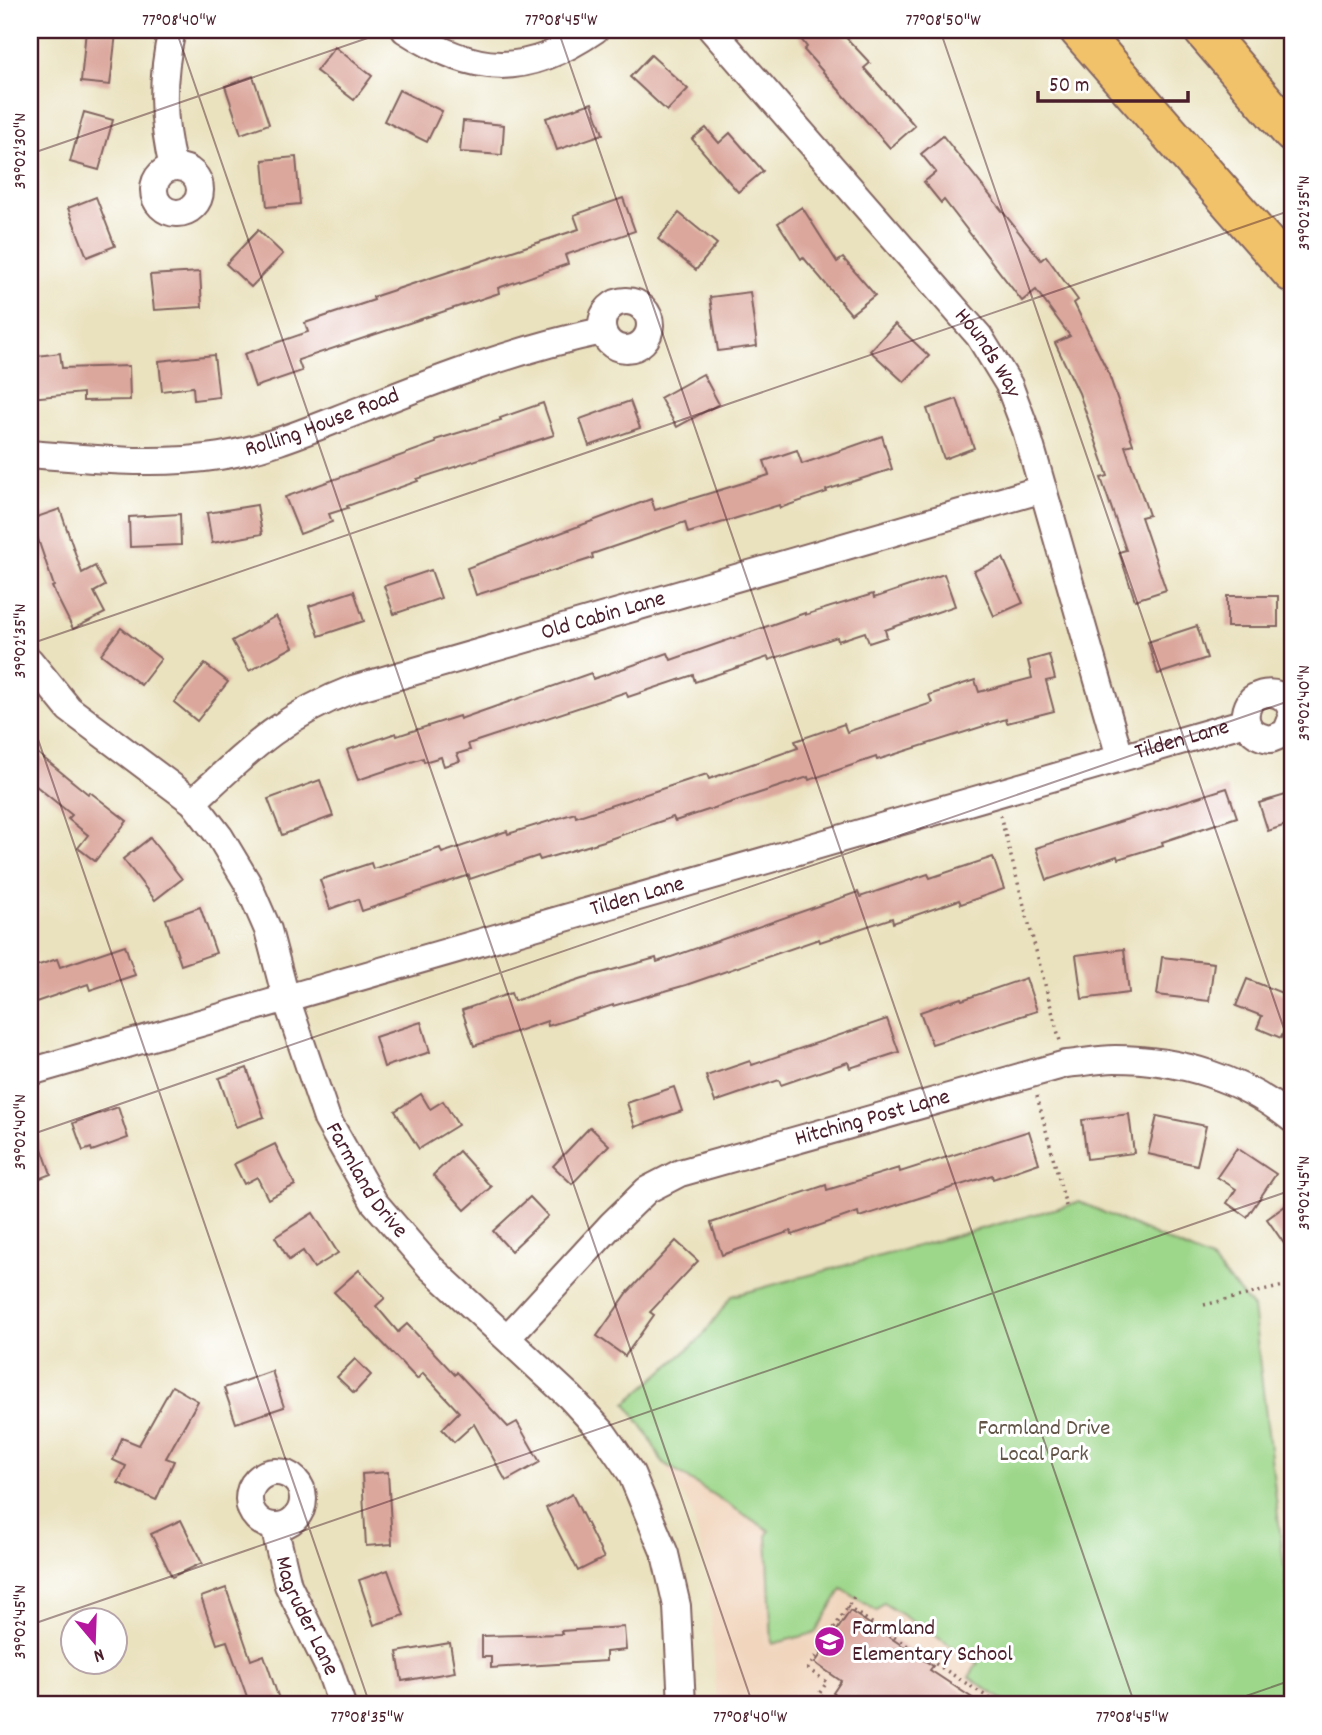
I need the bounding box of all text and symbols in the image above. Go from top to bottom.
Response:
text: 77°08'40"W [142,9,217,34]
text: 77°08'45"W [525,9,598,34]
text: 77°08'50"W [905,9,981,34]
scale bar [1038,60,1189,104]
text: 50 m [1049,72,1089,102]
text: 39°02'30"N [9,113,34,189]
text: 39°02'35"N [1293,176,1318,250]
street label: Hounds Way [946,301,1029,403]
street label: Rolling House Road [241,380,404,467]
street label: Old Cabin Lane [537,583,669,650]
text: 39°02'35"N [9,604,34,678]
text: 39°02'40"N [1293,665,1318,741]
street label: Tilden Lane [1131,711,1233,770]
street label: Tilden Lane [586,868,688,926]
street label: Hitching Post Lane [791,1081,954,1156]
text: 39°02'40"N [9,1094,34,1170]
street label: Farmland Drive [316,1117,415,1246]
text: 39°02'45"N [1293,1156,1318,1230]
park label: Farmland Drive Local Park [978,1413,1110,1472]
street label: Magruder Lane [265,1553,347,1680]
text: 39°02'45"N [9,1585,34,1659]
north arrow [60,1606,130,1676]
place label: Farmland Elementary School [852,1613,1013,1672]
school or university icon: Farmland Elementary School [812,1625,846,1659]
text: N [90,1639,107,1668]
text: 77°08'35"W [330,1706,404,1731]
text: 77°08'40"W [713,1706,788,1731]
text: 77°08'45"W [1096,1706,1169,1731]

